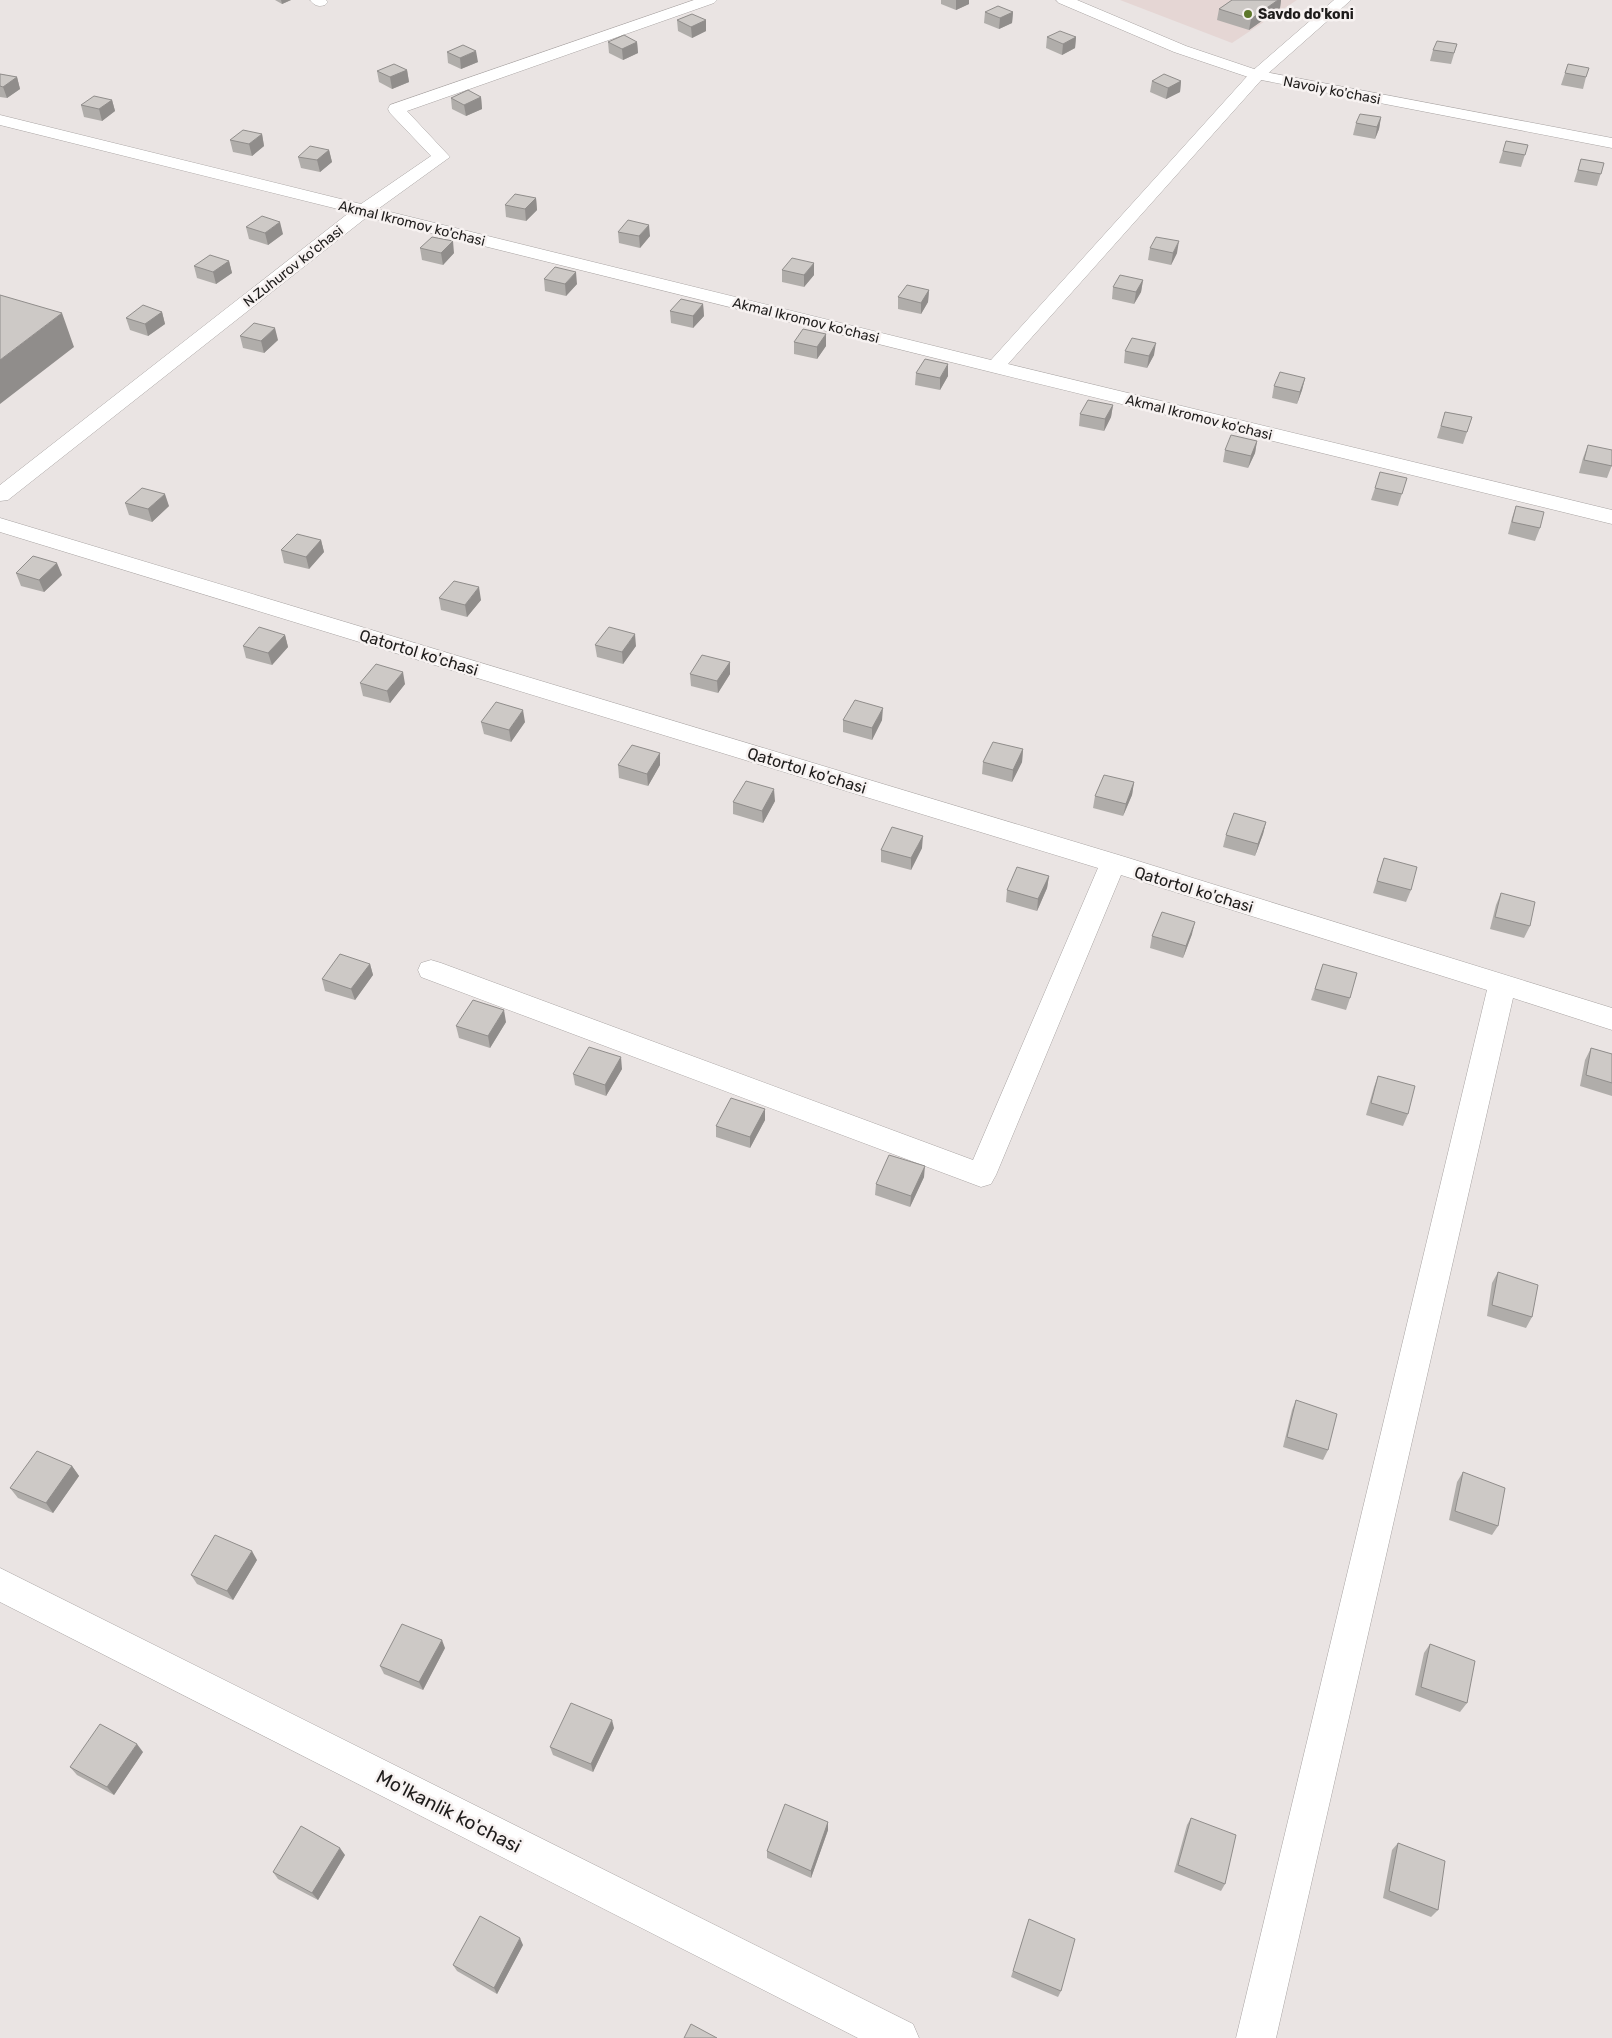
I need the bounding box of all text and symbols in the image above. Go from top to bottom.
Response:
place label: Savdo do'koni [1258,6,1354,23]
marker: Savdo do'koni [1242,8,1254,20]
street label: Navoiy ko'chasi [1282,73,1382,108]
street label: Akmal Ikromov ko'chasi [337,197,487,250]
street label: N.Zuhurov ko'chasi [240,222,347,311]
street label: Akmal Ikromov ko'chasi [731,294,881,347]
street label: Akmal Ikromov ko'chasi [1124,391,1274,444]
street label: Qatortol ko'chasi [357,625,481,680]
street label: Qatortol ko'chasi [745,743,869,798]
street label: Qatortol ko'chasi [1132,862,1256,917]
street label: Mo'lkanlik ko'chasi [373,1765,525,1858]

